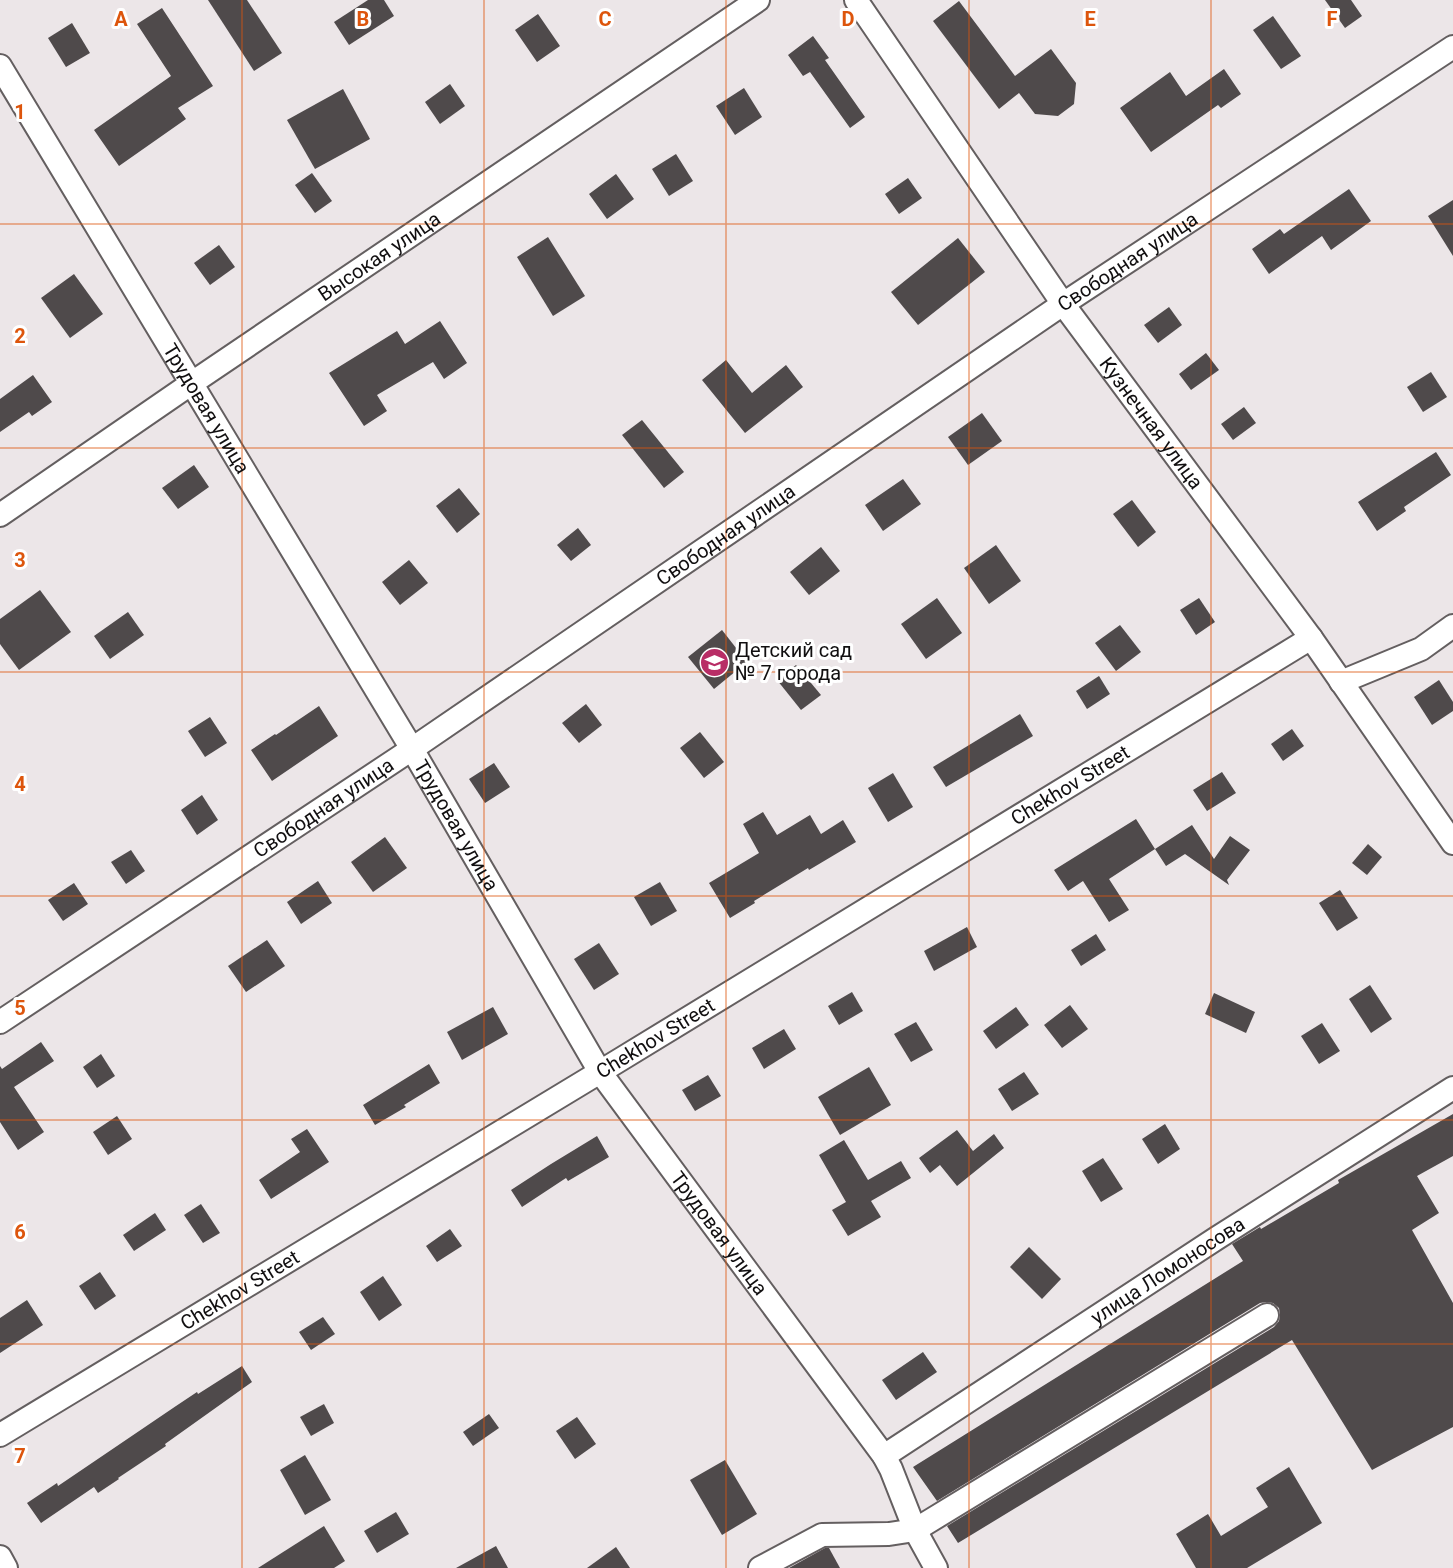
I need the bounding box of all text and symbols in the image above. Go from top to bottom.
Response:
text: A [114,7,128,31]
text: B [357,7,369,31]
text: C [598,7,612,31]
text: D [842,7,855,31]
text: E [1084,7,1096,31]
text: F [1327,7,1338,31]
text: 1 [14,100,26,124]
street label: Высокая улица [313,206,445,306]
street label: Свободная улица [1053,207,1202,316]
text: 2 [14,324,26,348]
street label: Трудовая улица [158,339,255,478]
street label: Кузнечная улица [1094,352,1208,494]
street label: Свободная улица [651,479,800,591]
text: 3 [14,548,26,572]
place label: Детский сад № 7 города [735,638,852,685]
school or university icon: Детский сад № 7 города [698,646,730,678]
street label: Chekhov Street [1006,740,1134,830]
street label: Свободная улица [249,753,398,863]
street label: Трудовая улица [409,756,504,895]
text: 4 [14,772,26,796]
street label: Chekhov Street [592,993,719,1084]
text: 5 [14,996,26,1020]
street label: Трудовая улица [666,1167,773,1300]
street label: улица Ломоносова [1086,1212,1249,1329]
text: 6 [14,1220,26,1244]
street label: Chekhov Street [176,1245,303,1335]
text: 7 [14,1444,26,1468]

